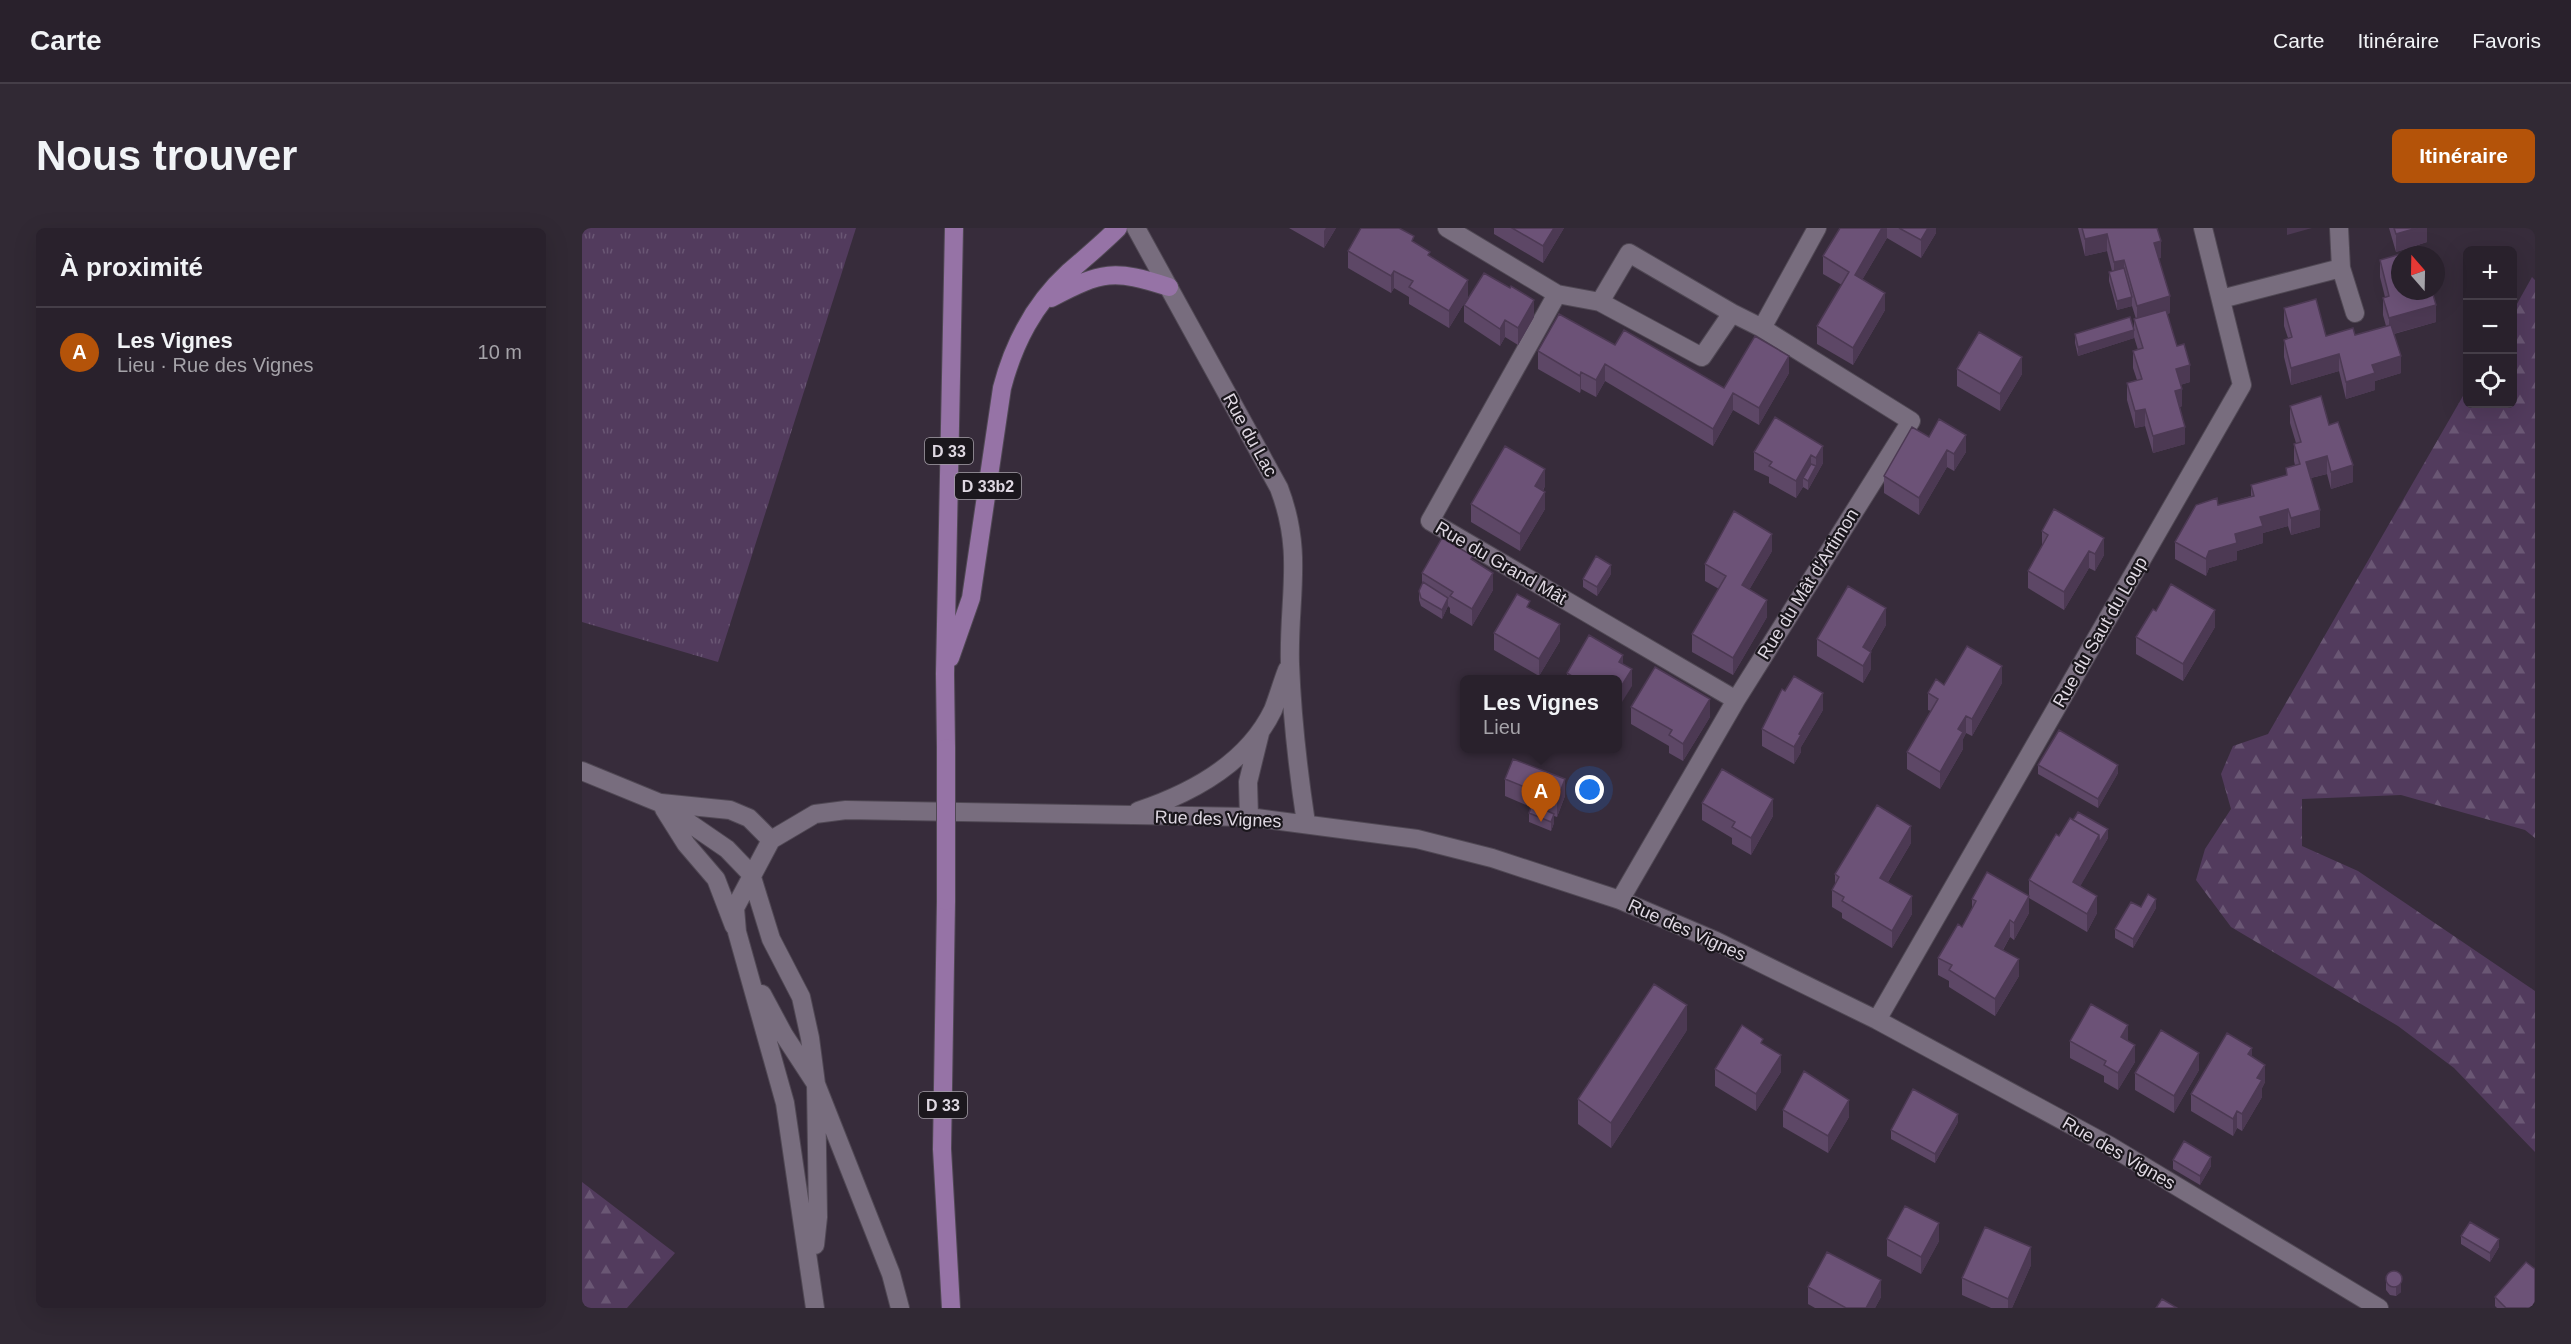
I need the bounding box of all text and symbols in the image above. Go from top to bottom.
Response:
text: Carte [30,25,102,56]
text: Carte [2273,29,2324,52]
text: Itinéraire [2357,29,2439,52]
text: Favoris [2472,29,2541,52]
button: Itinéraire [2392,129,2535,183]
text: Nous trouver [36,132,297,179]
north arrow [2391,246,2445,300]
map controls [2463,246,2517,408]
button: + [2463,246,2517,300]
text: À proximité [60,252,203,282]
button: − [2463,300,2517,354]
text: Les Vignes [117,328,233,353]
text: A [72,341,87,363]
text: 10 m [478,341,522,363]
text: Lieu · Rue des Vignes [117,354,313,376]
button: locate [2463,354,2517,408]
street label: Rue du Lac [1219,390,1281,480]
road number: D 33 [925,438,973,464]
road number: D 33b2 [955,473,1021,499]
street label: Rue du Mât d'Artimon [1754,505,1862,663]
street label: Rue du Grand Mât [1432,517,1570,609]
street label: Rue du Saut du Loup [2049,553,2151,711]
popup [1460,675,1622,753]
text: Les Vignes [1483,690,1599,715]
text: Lieu [1483,716,1521,738]
pin: A [1522,772,1560,822]
your location [1575,775,1604,804]
street label: Rue des Vignes [1154,807,1282,831]
street label: Rue des Vignes [1625,895,1749,965]
road number: D 33 [919,1092,967,1118]
street label: Rue des Vignes [2059,1113,2179,1193]

